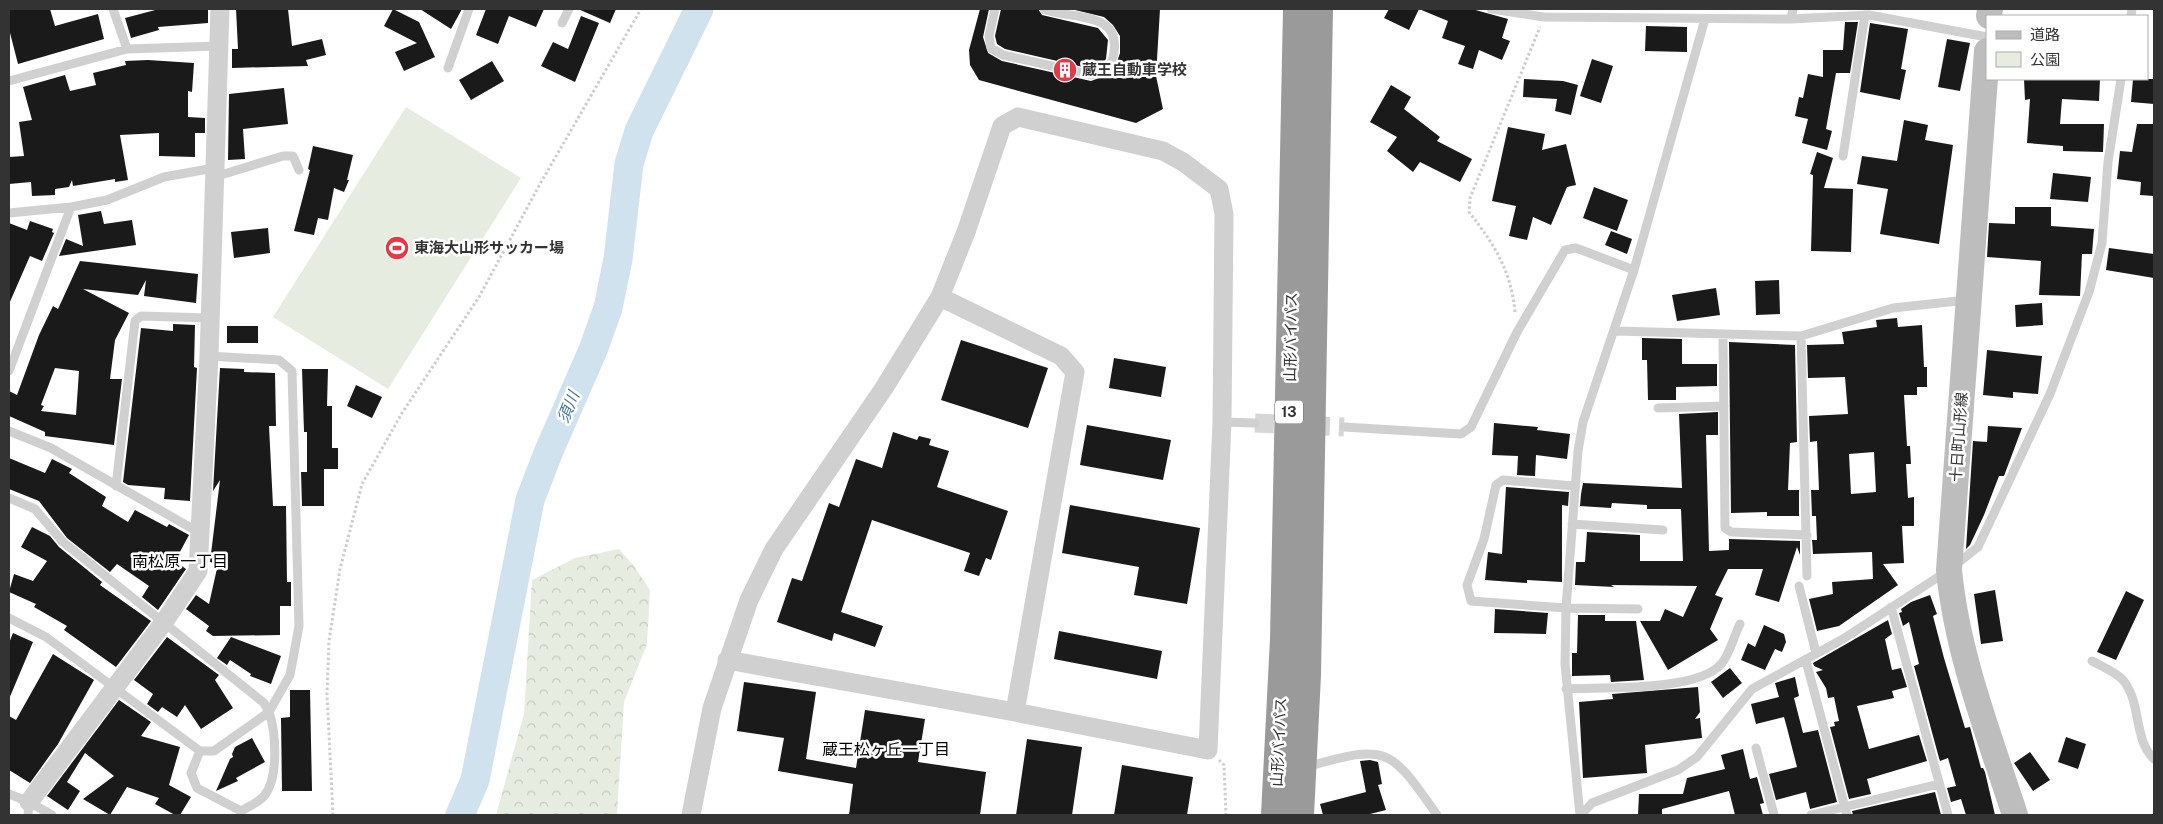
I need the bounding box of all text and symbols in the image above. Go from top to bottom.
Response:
legend [1986,15,2148,80]
text: 道路 [2030,26,2060,43]
text: 公園 [2030,51,2060,68]
building icon: 蔵王自動車学校 [1052,57,1078,83]
place label: 蔵王自動車学校 [1082,61,1187,78]
sports icon: 東海大山形サッカー場 [384,235,410,261]
place label: 東海大山形サッカー場 [414,239,564,256]
street label: 山形バイパス [1281,292,1300,382]
water label: 須川 [554,387,584,426]
street label: 十日町山形線 [1947,391,1970,482]
road number: 13 [1275,401,1303,424]
district label: 南松原一丁目 [132,552,228,571]
street label: 山形バイパス [1268,697,1289,787]
district label: 蔵王松ヶ丘一丁目 [822,740,950,759]

